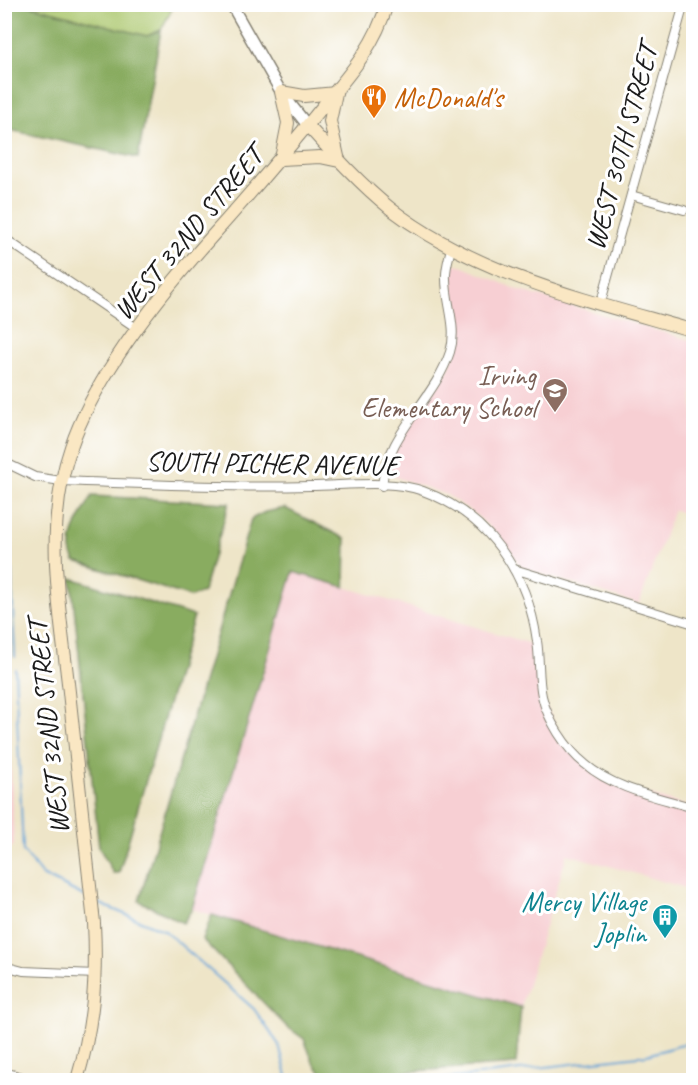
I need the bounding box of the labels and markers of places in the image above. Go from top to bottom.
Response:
place label: McDonald's [394,80,505,115]
restaurant icon: McDonald's [359,82,389,120]
place label: Irving Elementary School [361,358,541,425]
school or university icon: Irving Elementary School [540,376,570,414]
place label: Mercy Village Joplin [522,884,648,951]
building icon: Mercy Village Joplin [650,902,680,940]

